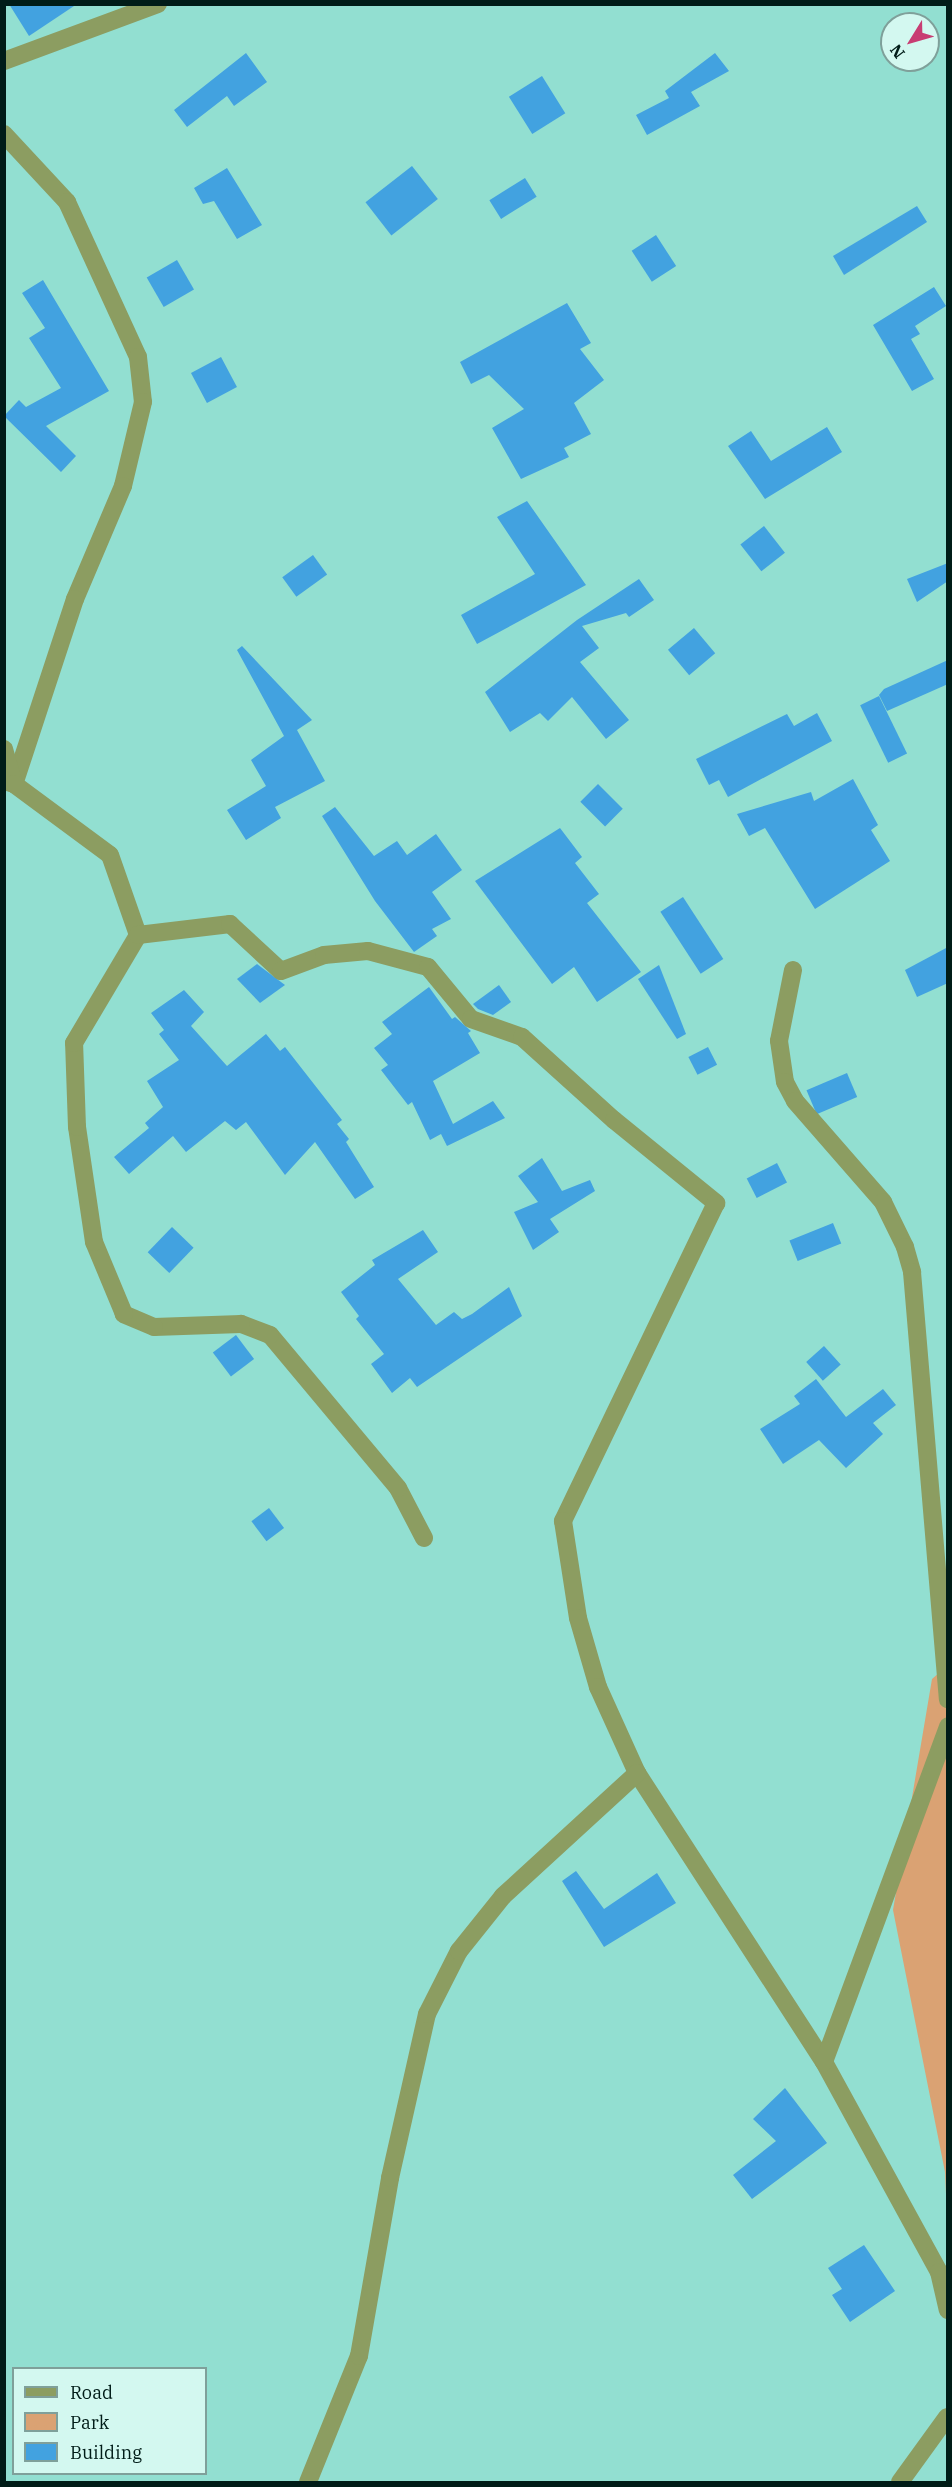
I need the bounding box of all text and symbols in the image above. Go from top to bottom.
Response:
north arrow [880,12,940,72]
text: N [885,41,909,63]
legend [12,2367,207,2475]
text: Road [70,2381,113,2404]
text: Park [70,2411,109,2434]
text: Building [70,2441,142,2464]

